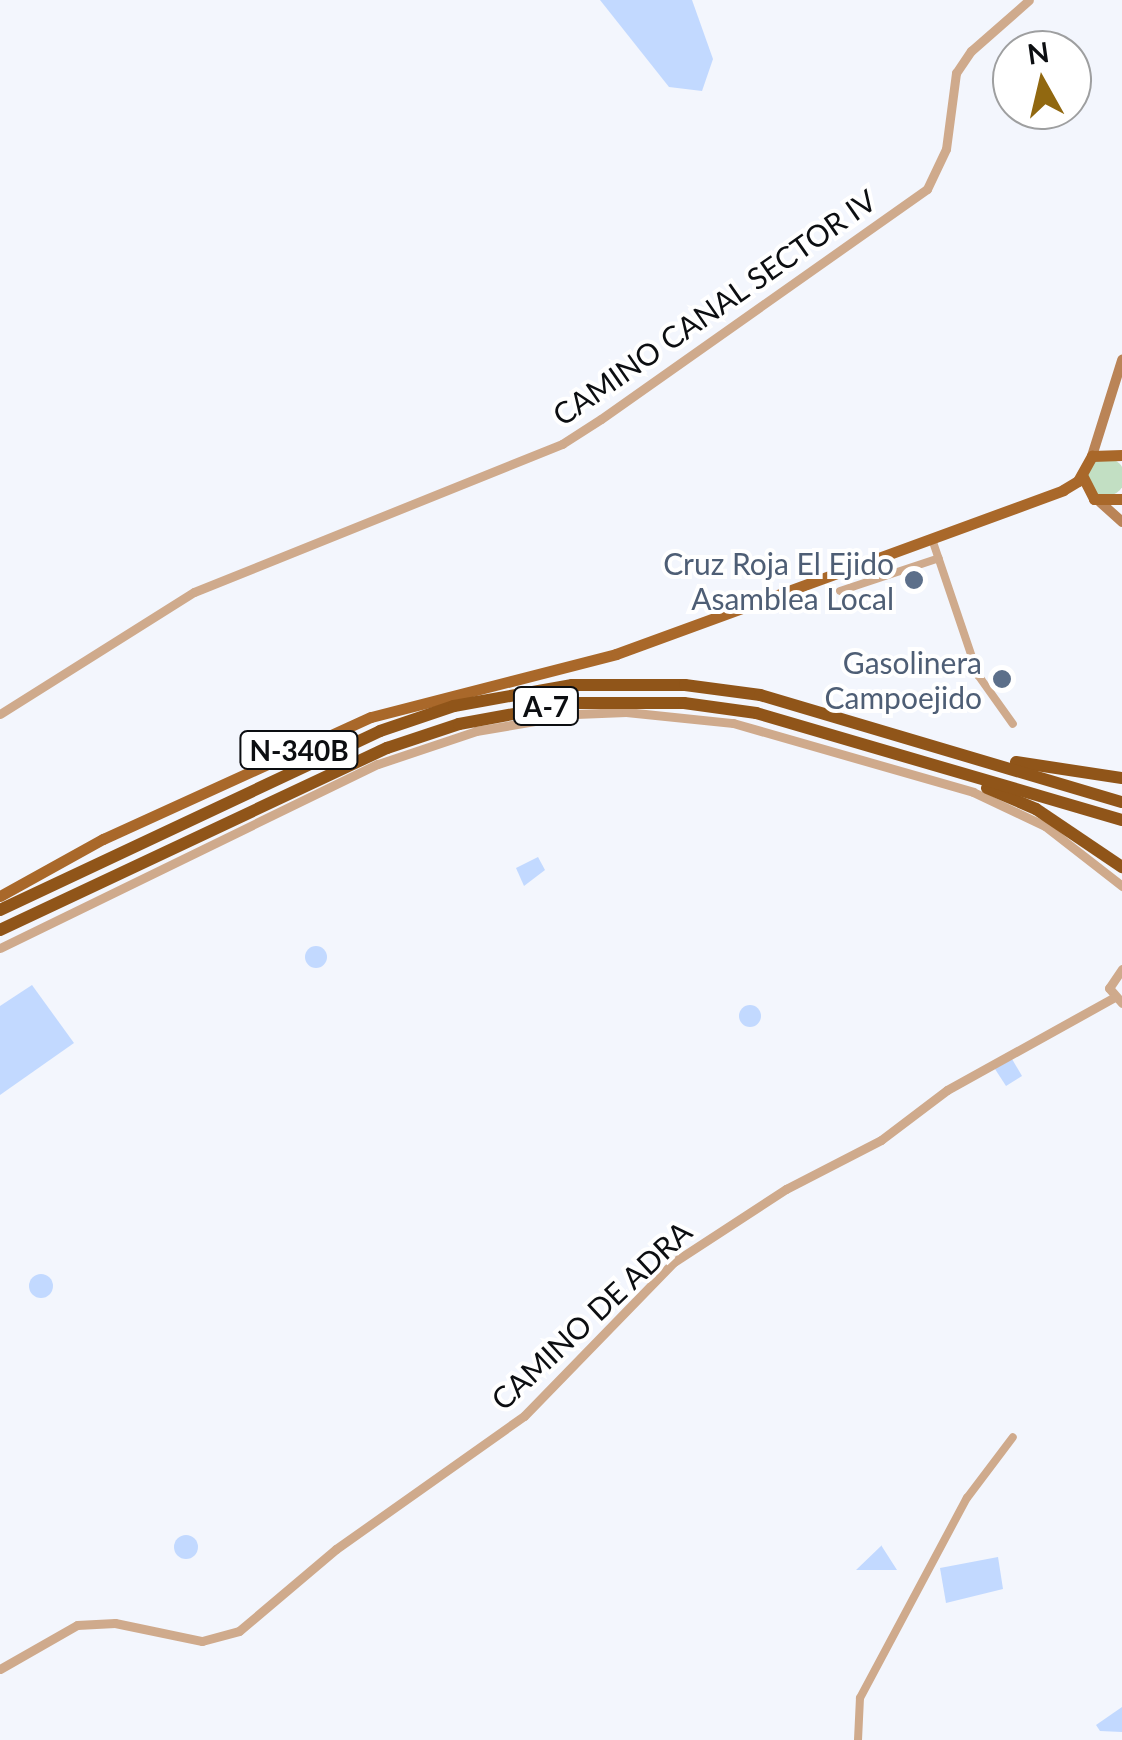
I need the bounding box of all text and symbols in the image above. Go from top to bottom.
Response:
north arrow [992,30,1092,130]
text: N [1025,34,1051,71]
street label: CAMINO CANAL SECTOR IV [545,181,883,433]
place label: Cruz Roja El Ejido Asamblea Local [663,545,894,616]
marker: Cruz Roja El Ejido Asamblea Local [903,569,925,591]
place label: Gasolinera Campoejido [825,644,982,714]
marker: Gasolinera Campoejido [991,668,1013,690]
road number: A-7 [511,683,581,729]
road number: N-340B [239,727,359,773]
street label: CAMINO DE ADRA [483,1213,699,1417]

